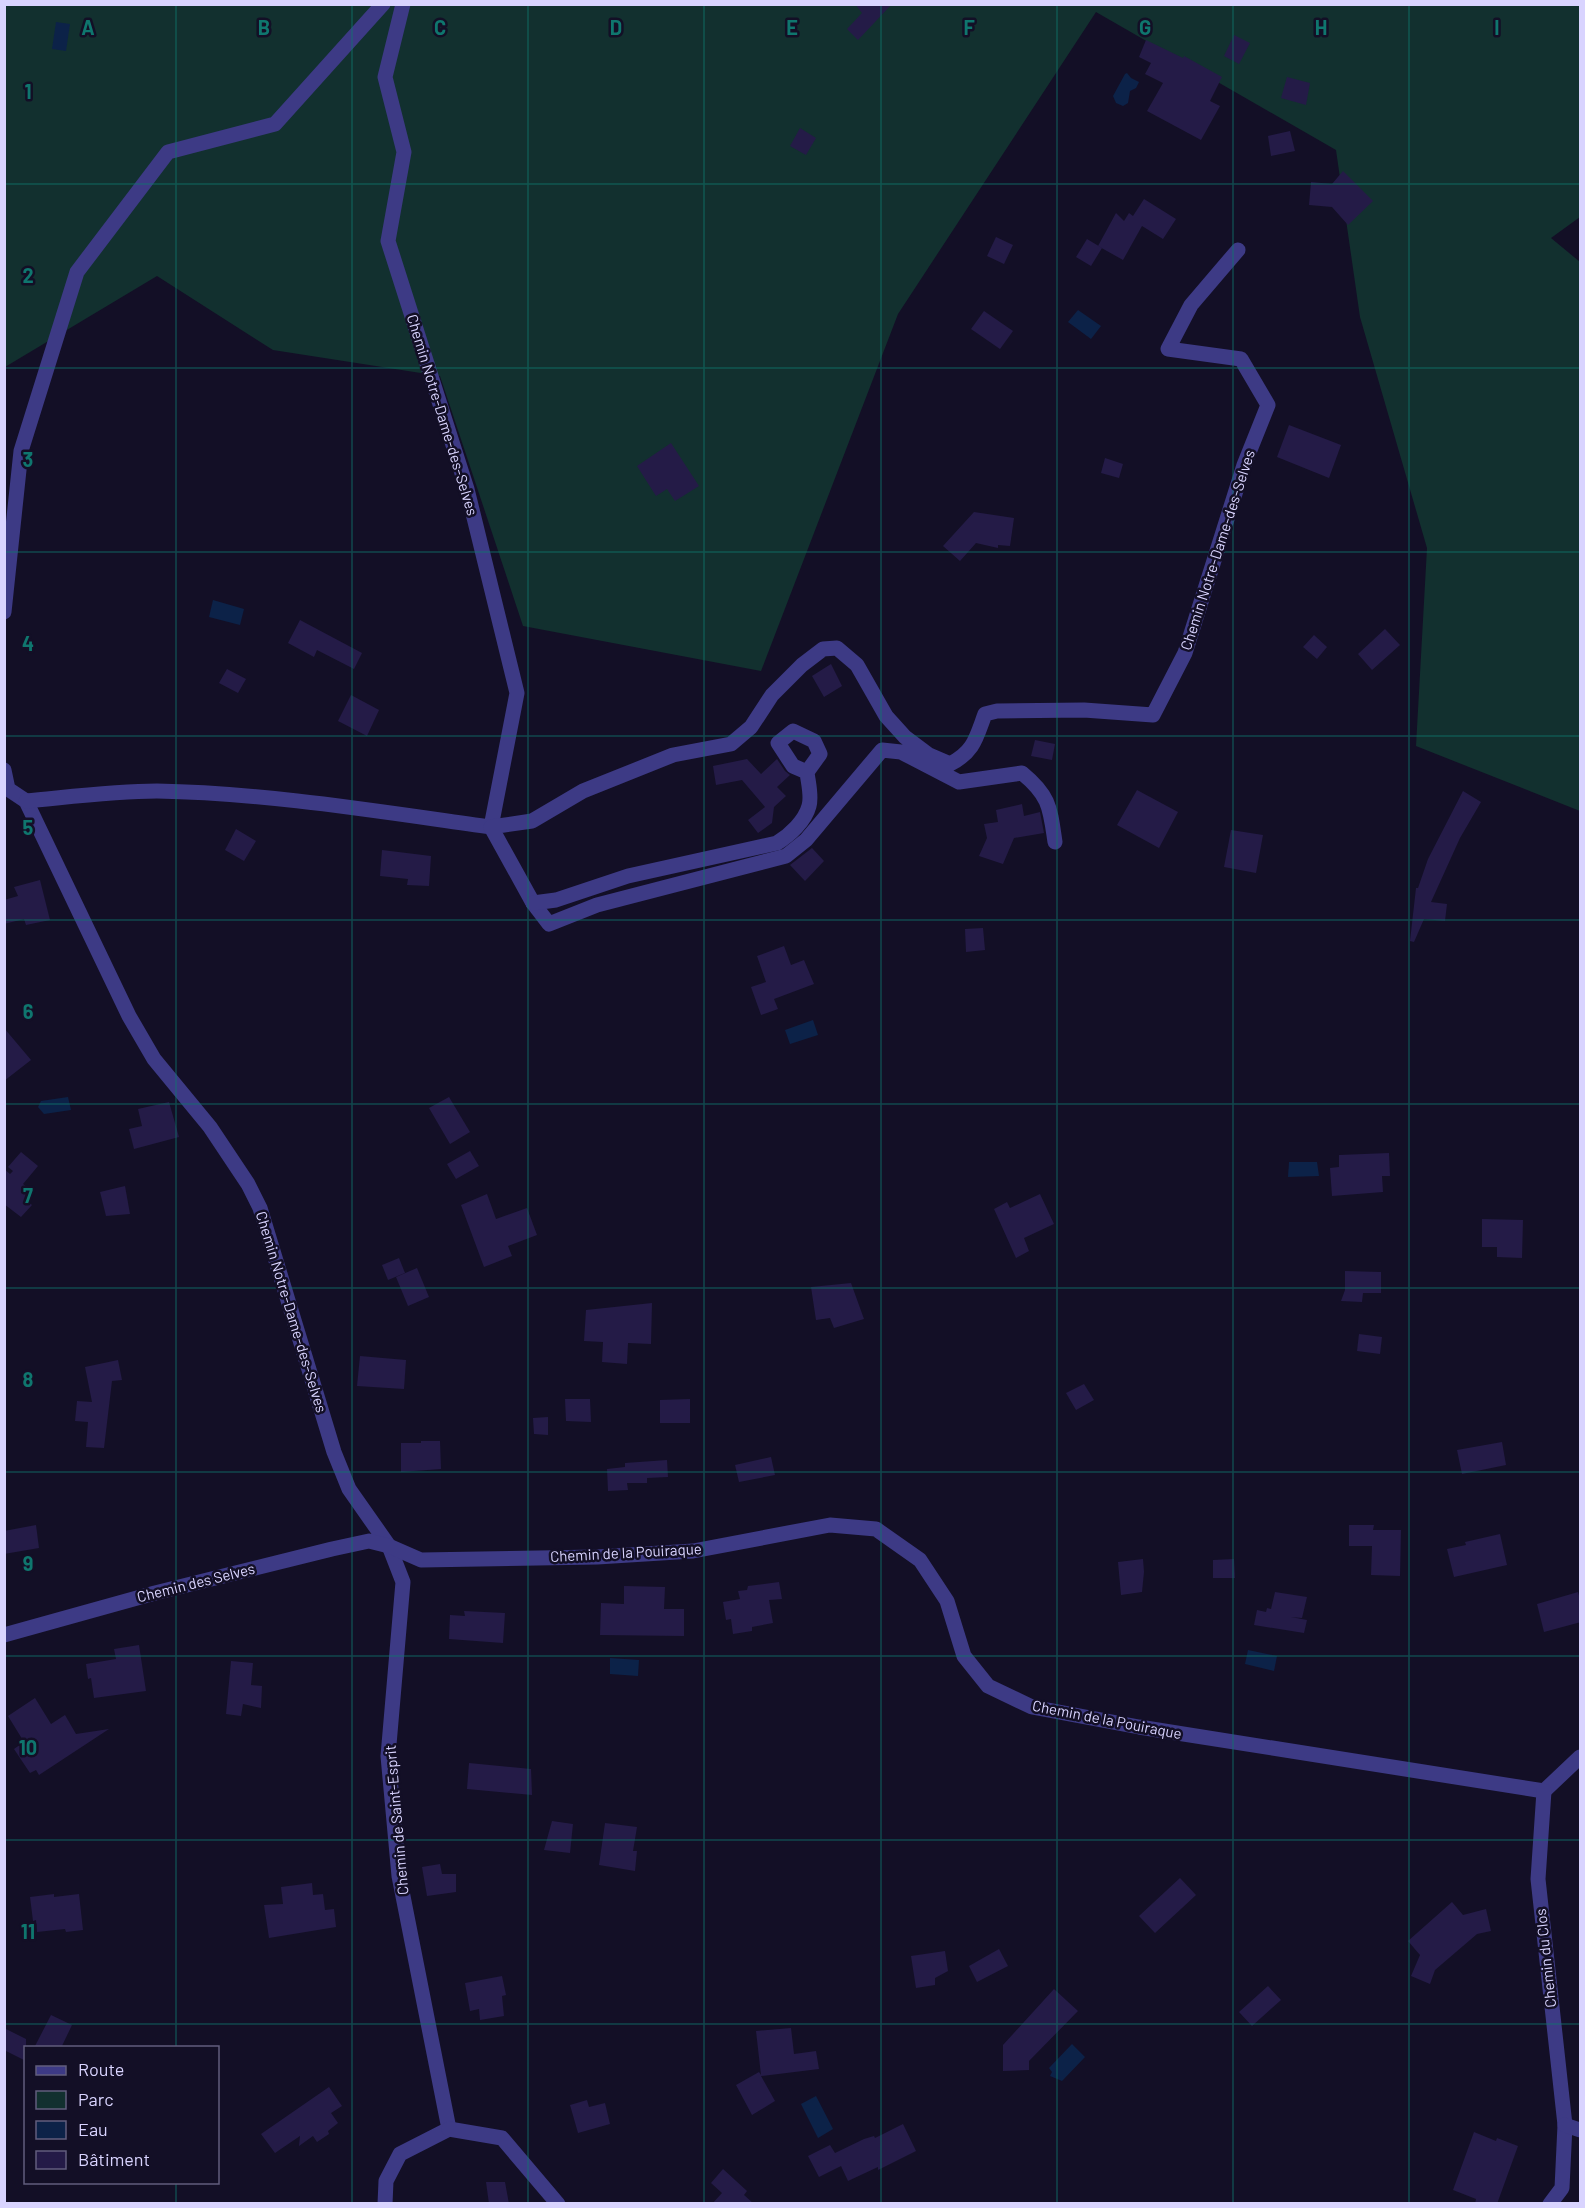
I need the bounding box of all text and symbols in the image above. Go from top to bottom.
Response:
text: A [81,15,95,39]
text: B [258,15,270,39]
text: C [434,15,446,39]
text: D [610,15,622,39]
text: E [786,15,798,39]
text: F [963,15,975,39]
text: G [1139,15,1151,39]
text: H [1315,15,1327,39]
text: I [1494,15,1500,39]
text: 1 [24,79,32,103]
text: 2 [22,263,34,287]
street label: Chemin Notre-Dame-des-Selves [404,312,482,518]
text: 3 [23,447,33,471]
street label: Chemin Notre-Dame-des-Selves [1176,447,1258,652]
text: 4 [22,631,34,655]
text: 5 [23,815,34,839]
text: 6 [23,999,34,1023]
text: 7 [23,1183,33,1207]
street label: Chemin Notre-Dame-des-Selves [253,1209,331,1415]
text: 8 [23,1367,34,1391]
street label: Chemin de la Pouiraque [550,1539,702,1565]
text: 9 [23,1551,33,1575]
street label: Chemin des Selves [135,1559,257,1605]
street label: Chemin de la Pouiraque [1031,1696,1183,1742]
text: 10 [19,1735,37,1759]
street label: Chemin de Saint-Esprit [380,1744,412,1896]
street label: Chemin du Clos [1531,1908,1559,2009]
text: 11 [21,1919,35,1943]
legend [24,2046,219,2184]
text: Route [78,2058,124,2080]
text: Parc [78,2088,114,2110]
text: Eau [78,2118,108,2140]
text: Bâtiment [78,2148,150,2170]

